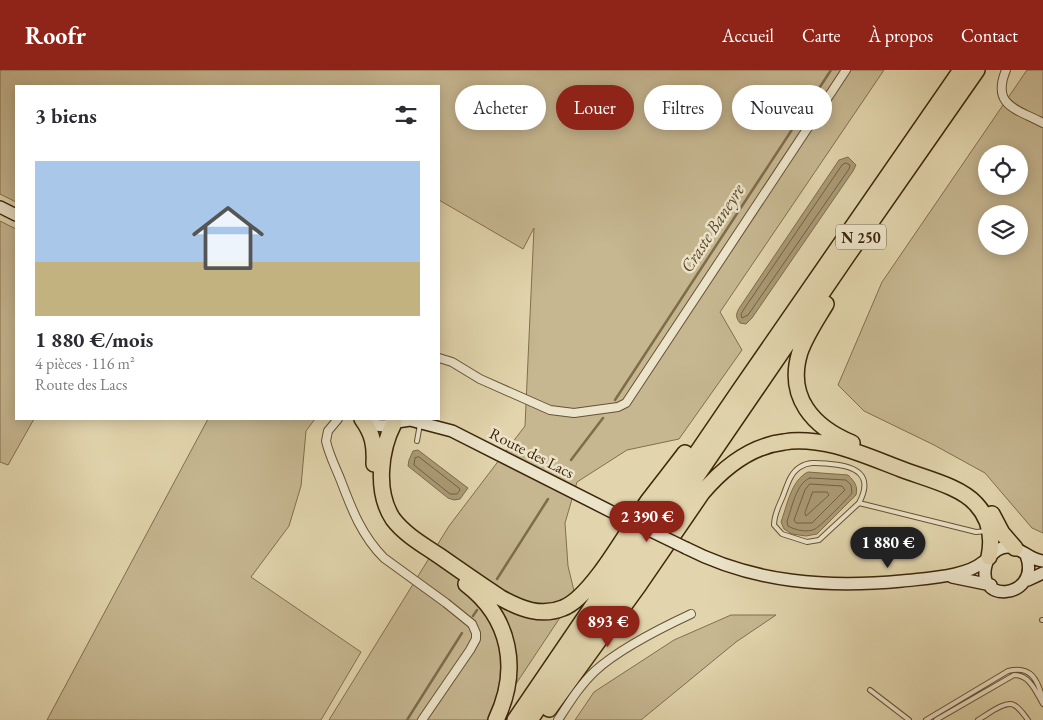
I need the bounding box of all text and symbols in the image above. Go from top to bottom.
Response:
text: Roofr [25,20,86,51]
text: Accueil [722,24,774,47]
text: Carte [802,24,841,47]
text: À propos [869,24,933,47]
text: Contact [961,24,1018,47]
chip: Acheter [455,85,546,130]
chip: Louer [556,85,634,130]
chip: Filtres [644,85,722,130]
chip: Nouveau [732,85,832,130]
icon: filters [392,101,420,129]
text: 3 biens [35,102,97,129]
map controls [978,145,1028,255]
button: locate [978,145,1028,195]
water label: Craste Baneyre [675,179,750,277]
icon: home [183,193,273,283]
button: layers [978,205,1028,255]
road number: N 250 [836,224,886,250]
text: 1 880 €/mois [35,326,153,353]
text: 4 pièces · 116 m² [35,353,135,374]
text: Route des Lacs [35,374,127,395]
street label: Route des Lacs [486,423,578,483]
pin: 2 390 € [601,500,693,543]
text: 2 390 € [620,506,674,527]
pin: 1 880 € [842,526,934,569]
text: 1 880 € [861,532,915,553]
pin: 893 € [573,606,643,648]
text: 893 € [588,611,629,632]

